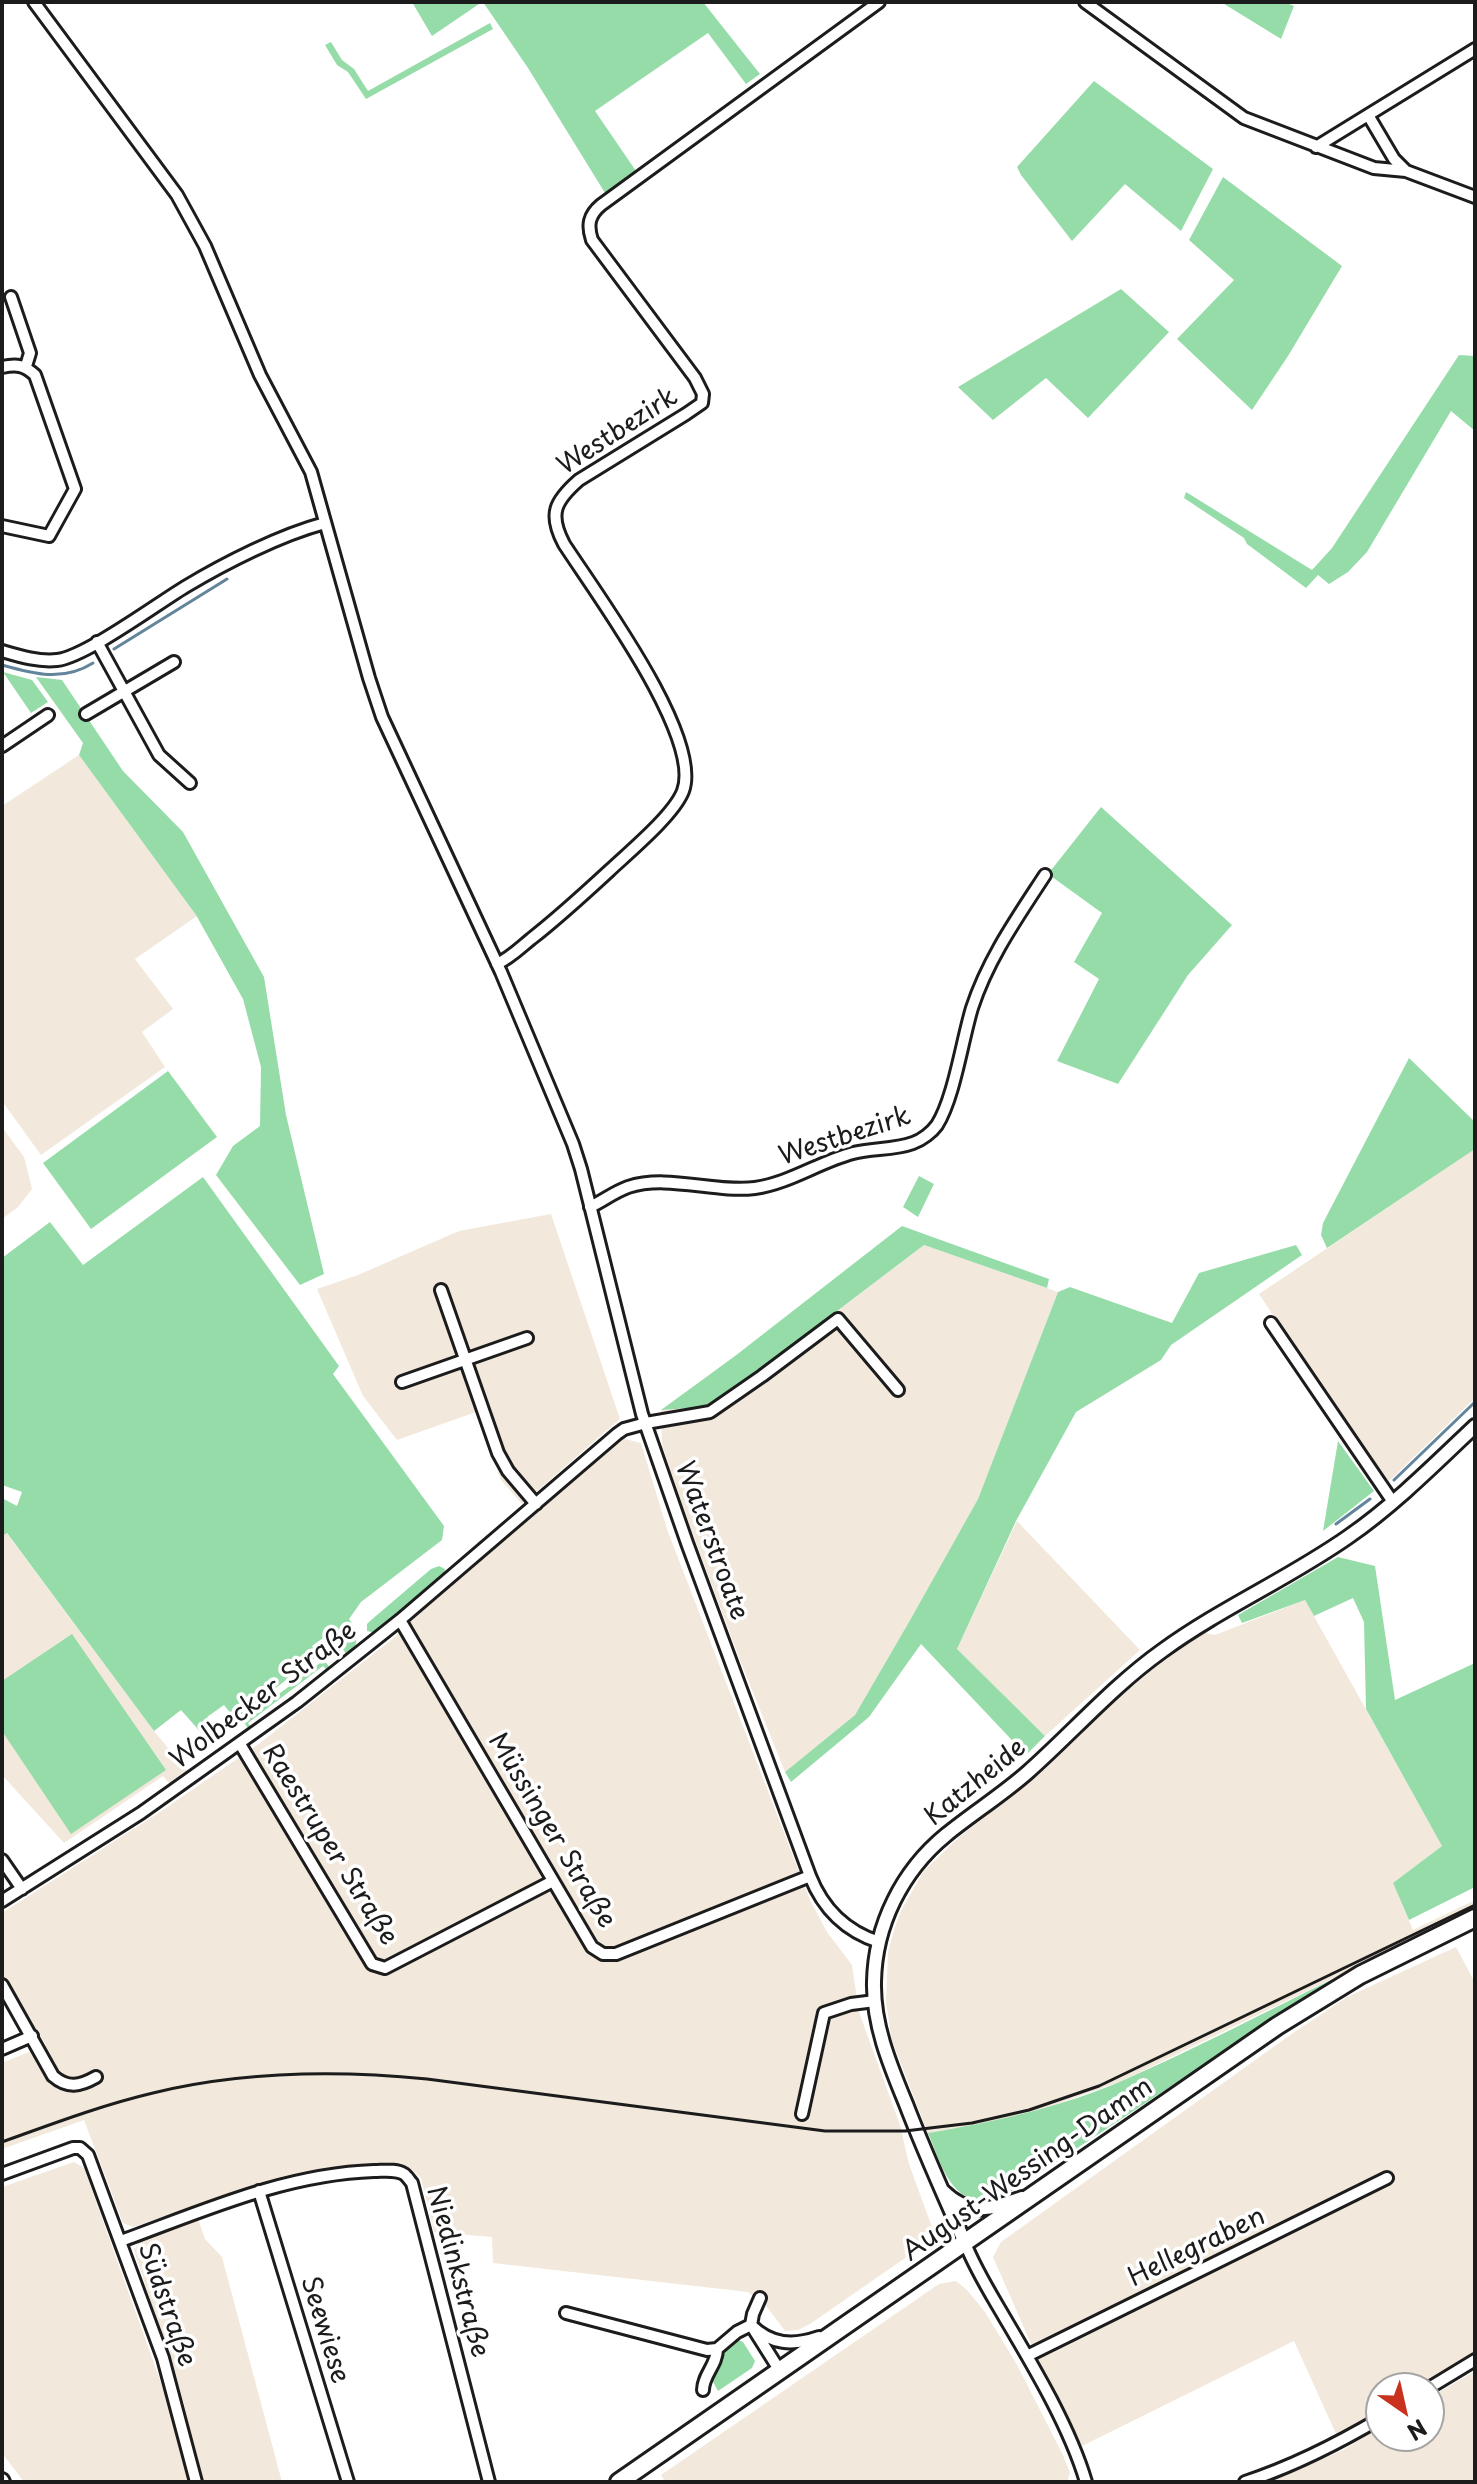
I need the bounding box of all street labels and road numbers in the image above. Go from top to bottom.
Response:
street label: Westbezirk [552,382,684,482]
street label: Westbezirk [775,1101,915,1173]
street label: Waterstroate [668,1457,754,1625]
street label: Wolbecker Straße [165,1616,363,1776]
street label: Müssinger Straße [480,1728,622,1934]
street label: Katzheide [919,1733,1033,1833]
street label: Raestruper Straße [254,1739,404,1951]
street label: August-Wessing-Damm [897,2072,1159,2268]
street label: Niedinkstraße [419,2183,495,2361]
street label: Hellegraben [1123,2201,1271,2295]
street label: Südstraße [130,2239,202,2371]
street label: Seewiese [293,2273,355,2387]

